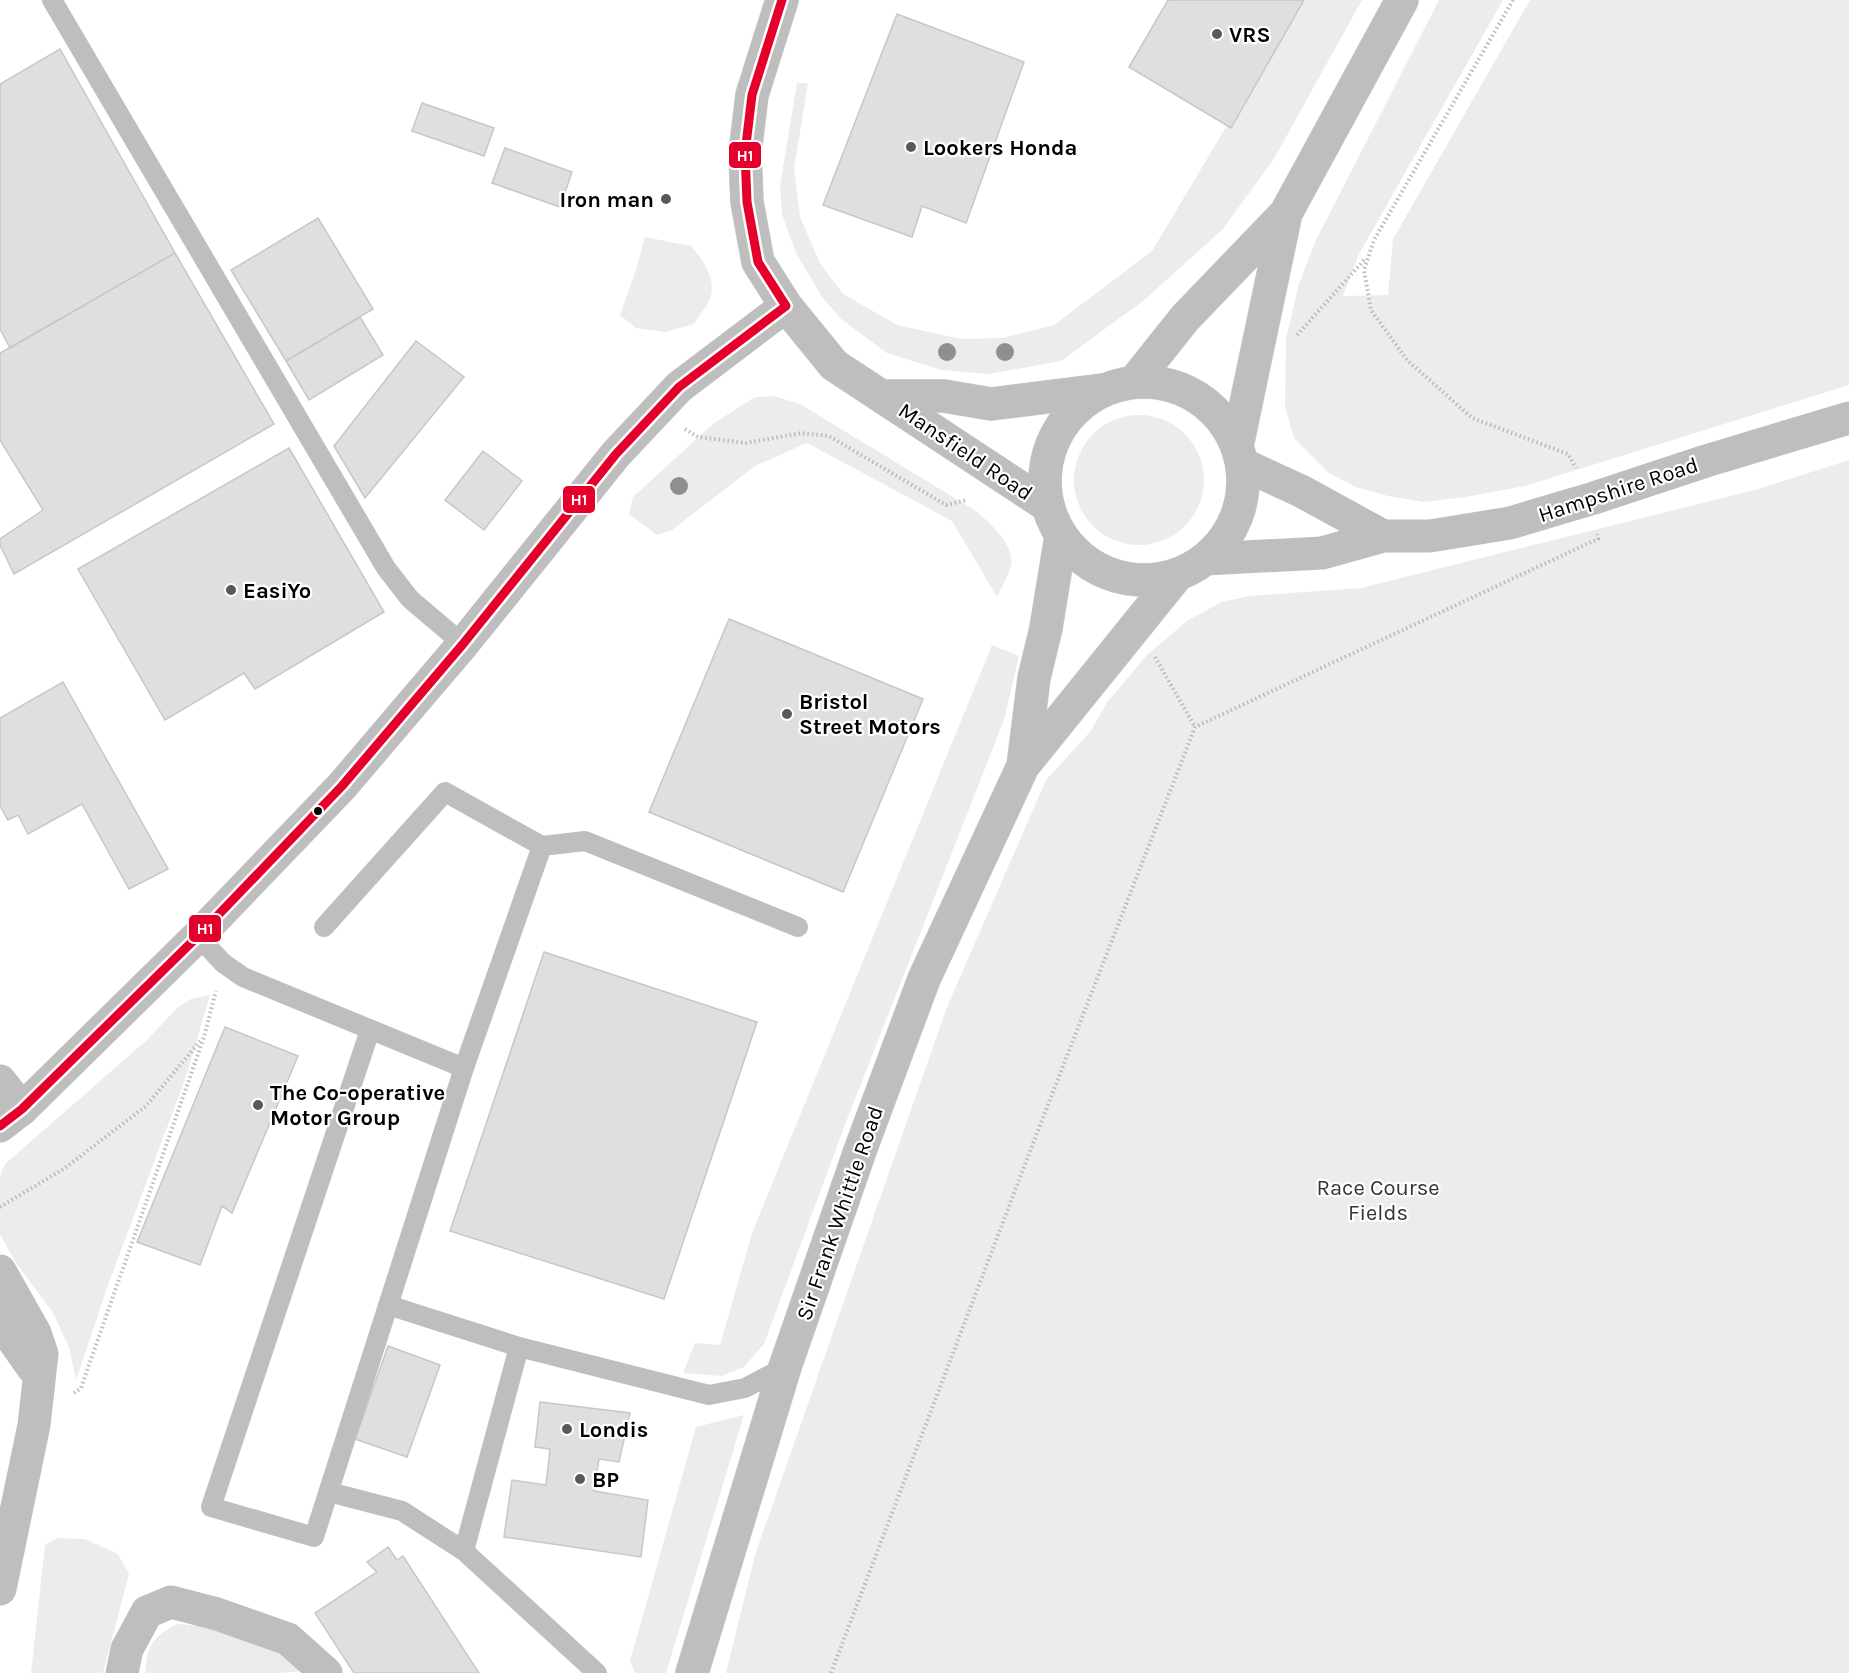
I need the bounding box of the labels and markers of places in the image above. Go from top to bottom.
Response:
place label: VRS [1229,22,1270,48]
marker: VRS [1210,27,1224,41]
place label: Lookers Honda [923,135,1077,161]
marker: Lookers Honda [904,140,918,154]
place label: Iron man [559,187,654,213]
marker: Iron man [659,192,673,206]
place label: EasiYo [243,578,311,604]
marker: EasiYo [224,583,238,597]
place label: Bristol Street Motors [799,689,941,740]
marker: Bristol Street Motors [780,707,794,721]
unlabelled marker [312,805,324,817]
place label: The Co-operative Motor Group [270,1080,445,1131]
marker: The Co-operative Motor Group [251,1098,265,1112]
place label: Londis [579,1417,648,1443]
marker: Londis [560,1422,574,1436]
place label: BP [592,1467,619,1493]
marker: BP [573,1472,587,1486]

